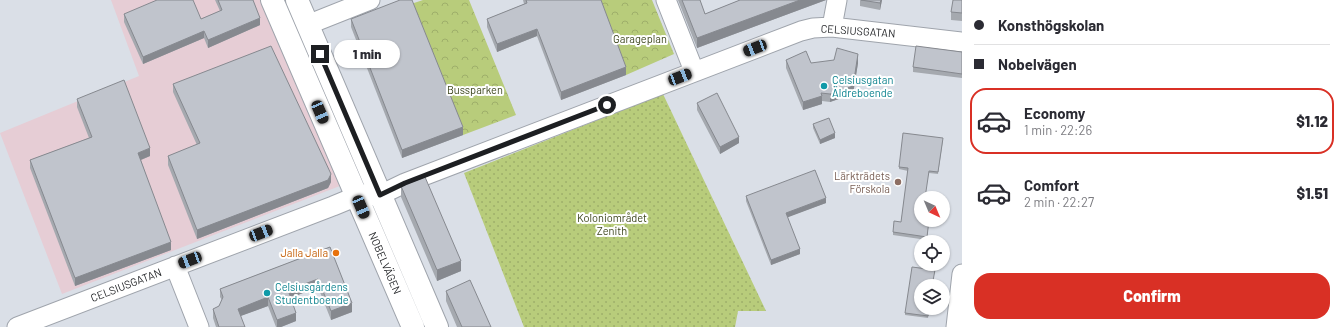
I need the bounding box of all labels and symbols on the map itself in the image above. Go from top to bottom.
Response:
street label: CELSIUSGATAN [820,21,896,40]
park label: Garageplan [613,32,667,45]
car [742,38,768,58]
callout: 1 min [334,40,400,68]
route end [311,45,329,63]
car [667,67,693,87]
place label: Celsiusgatan Äldreboende [832,73,893,99]
marker: Celsiusgatan Äldreboende [819,81,829,91]
park label: Bussparken [447,83,503,96]
route start [598,96,616,114]
car [310,99,330,125]
place label: Lärkträdets Förskola [834,169,890,195]
marker: Lärkträdets Förskola [893,177,903,187]
north arrow [914,191,950,227]
car [351,194,371,220]
park label: Koloniområdet Zenith [577,211,647,237]
car [248,223,274,243]
street label: NOBELVÄGEN [366,229,405,296]
place label: Jalla Jalla [281,246,328,259]
marker: Jalla Jalla [331,248,341,258]
car [177,250,203,270]
street label: CELSIUSGATAN [89,265,163,304]
place label: Celsiusgårdens Studentboende [275,280,349,306]
marker: Celsiusgårdens Studentboende [262,288,272,298]

